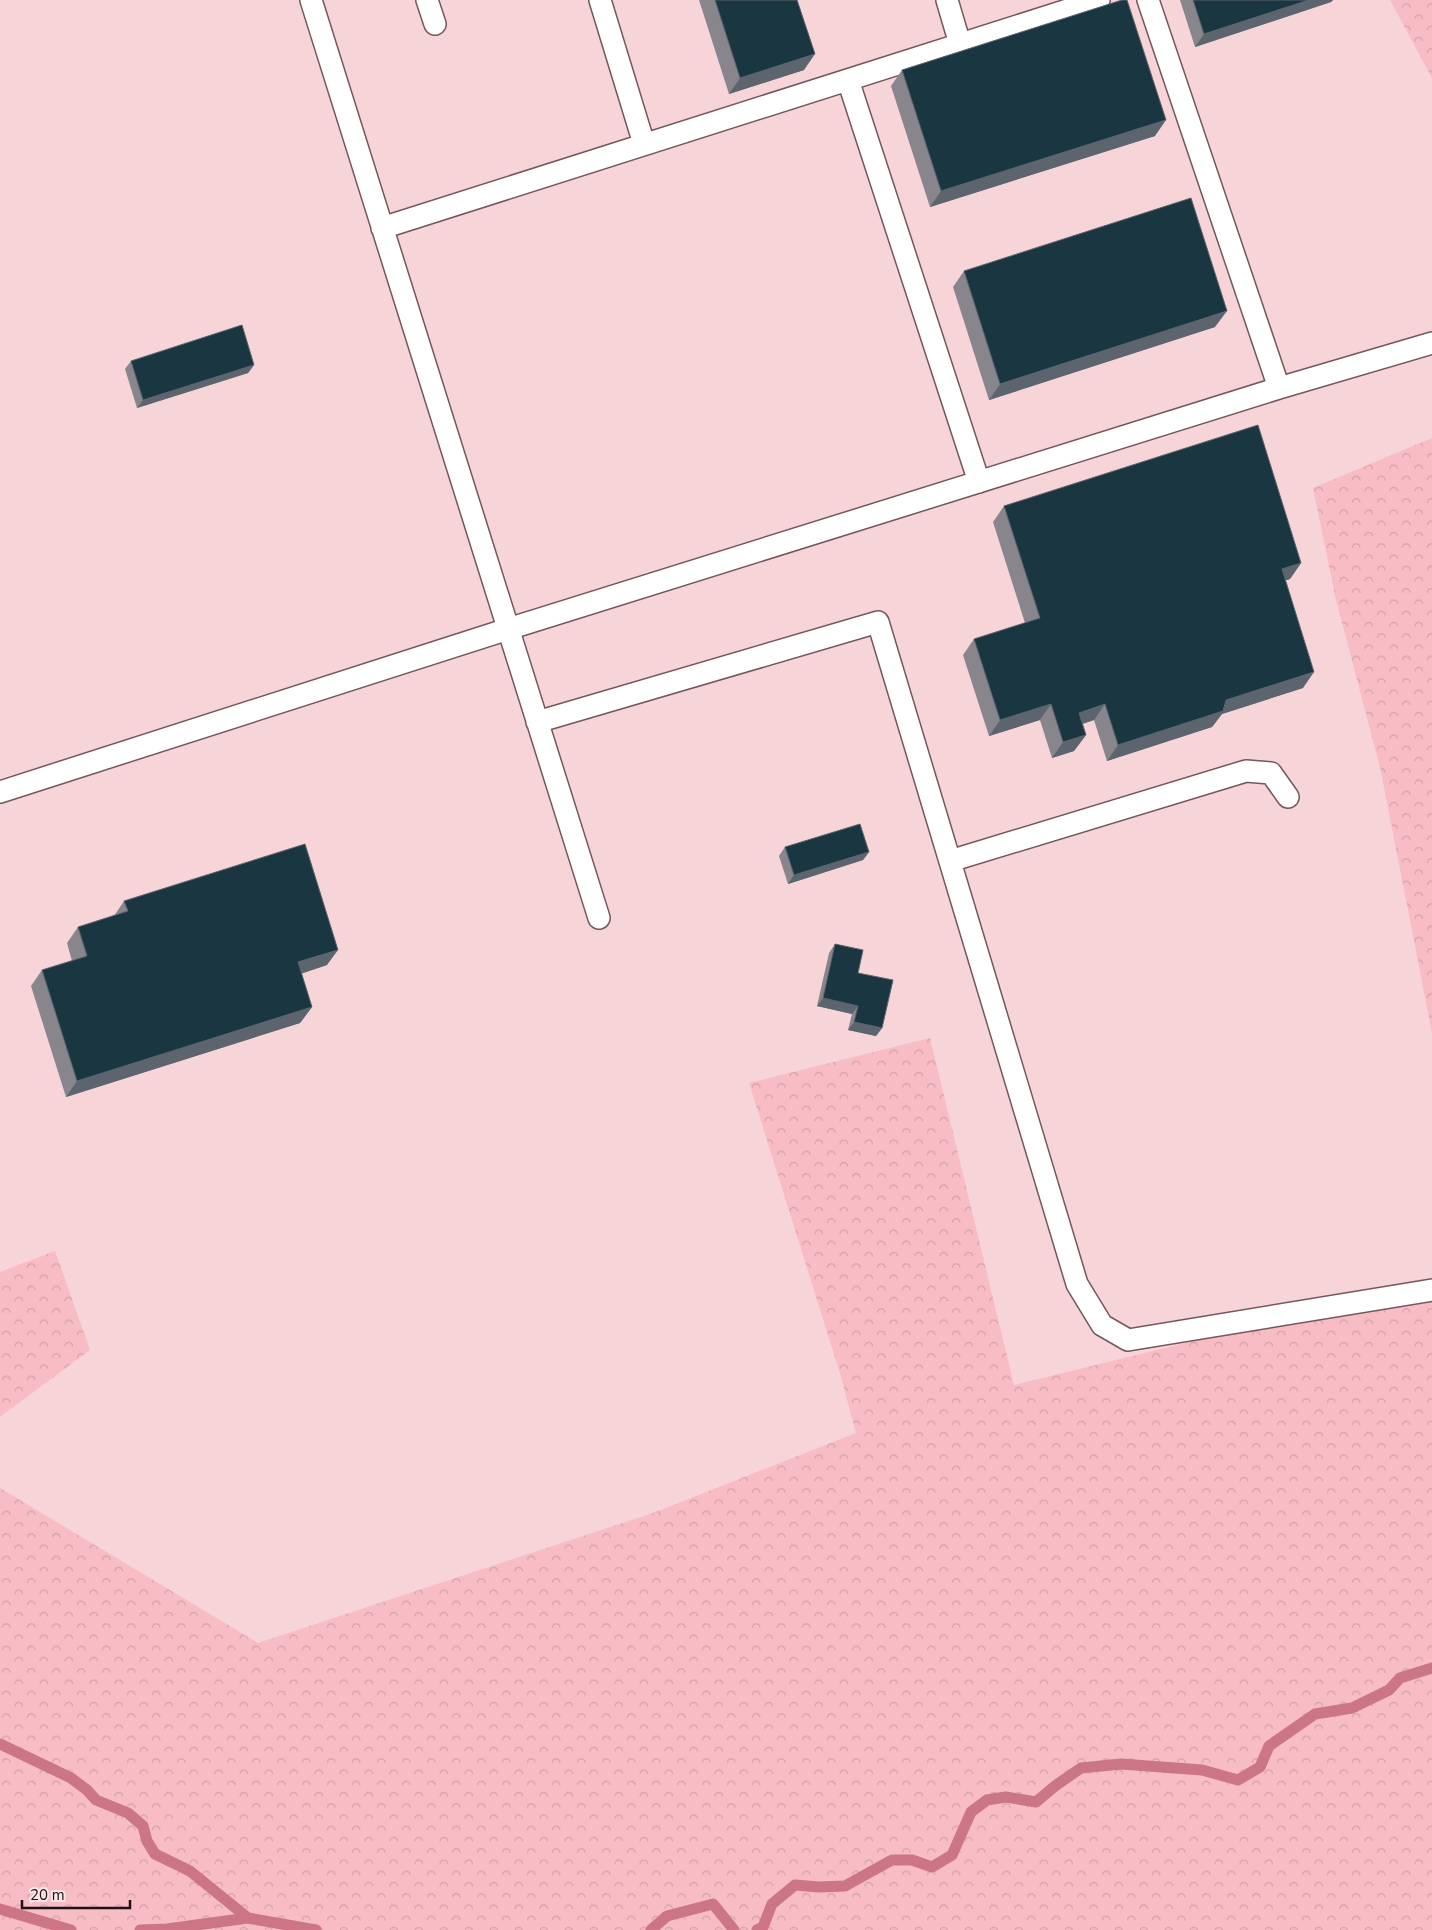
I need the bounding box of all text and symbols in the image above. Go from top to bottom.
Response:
scale bar [22,1878,130,1910]
text: 20 m [30,1885,65,1905]

